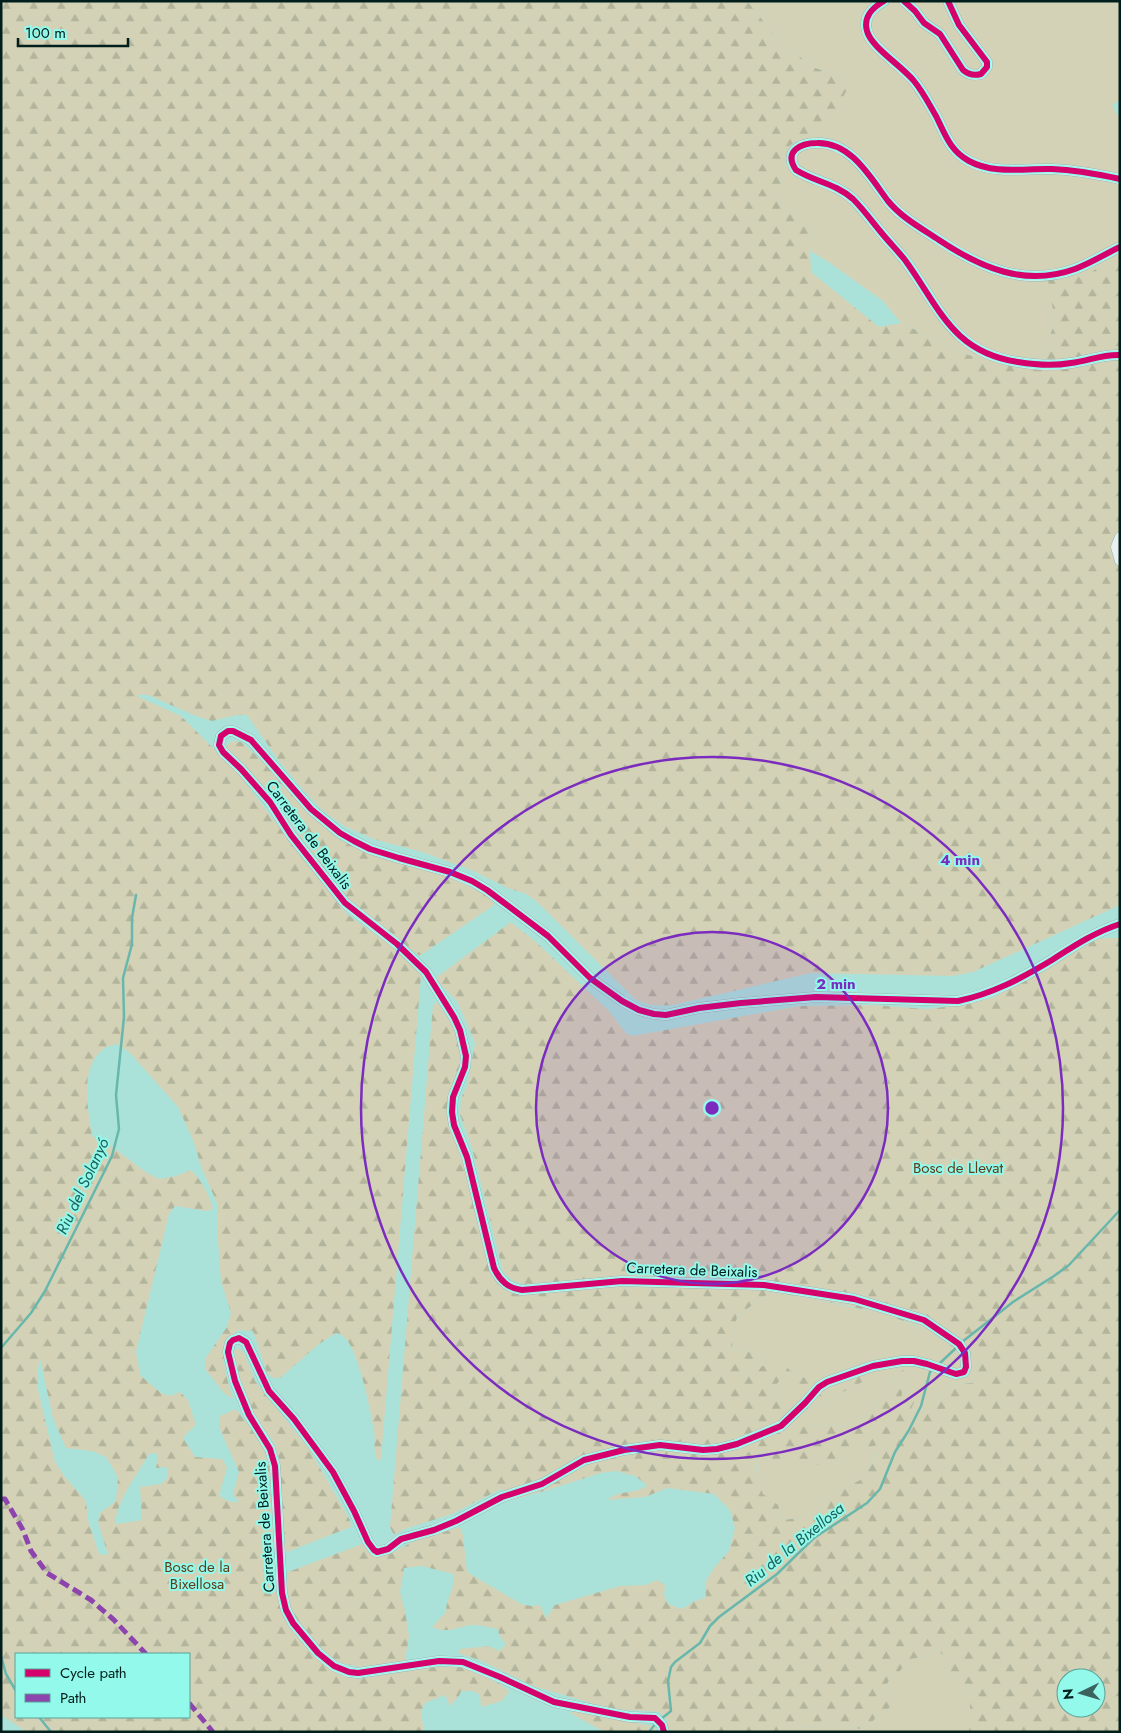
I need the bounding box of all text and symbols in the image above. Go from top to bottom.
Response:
scale bar [18,15,128,47]
text: 100 m [25,22,66,44]
street label: Carretera de Beixalis [261,776,357,894]
text: 4 min [940,849,980,871]
text: 2 min [816,973,856,995]
centre of rings [703,1099,721,1117]
water label: Riu del Solanyó [50,1134,115,1238]
park label: Bosc de Llevat [913,1157,1003,1179]
street label: Carretera de Beixalis [626,1257,758,1283]
street label: Carretera de Beixalis [249,1461,281,1593]
water label: Riu de la Bixellosa [740,1497,849,1592]
park label: Bosc de la Bixellosa [164,1556,230,1595]
legend [15,1653,190,1718]
text: Cycle path [60,1662,127,1684]
north arrow [1056,1668,1106,1718]
text: Path [60,1687,86,1709]
text: N [1058,1688,1078,1701]

